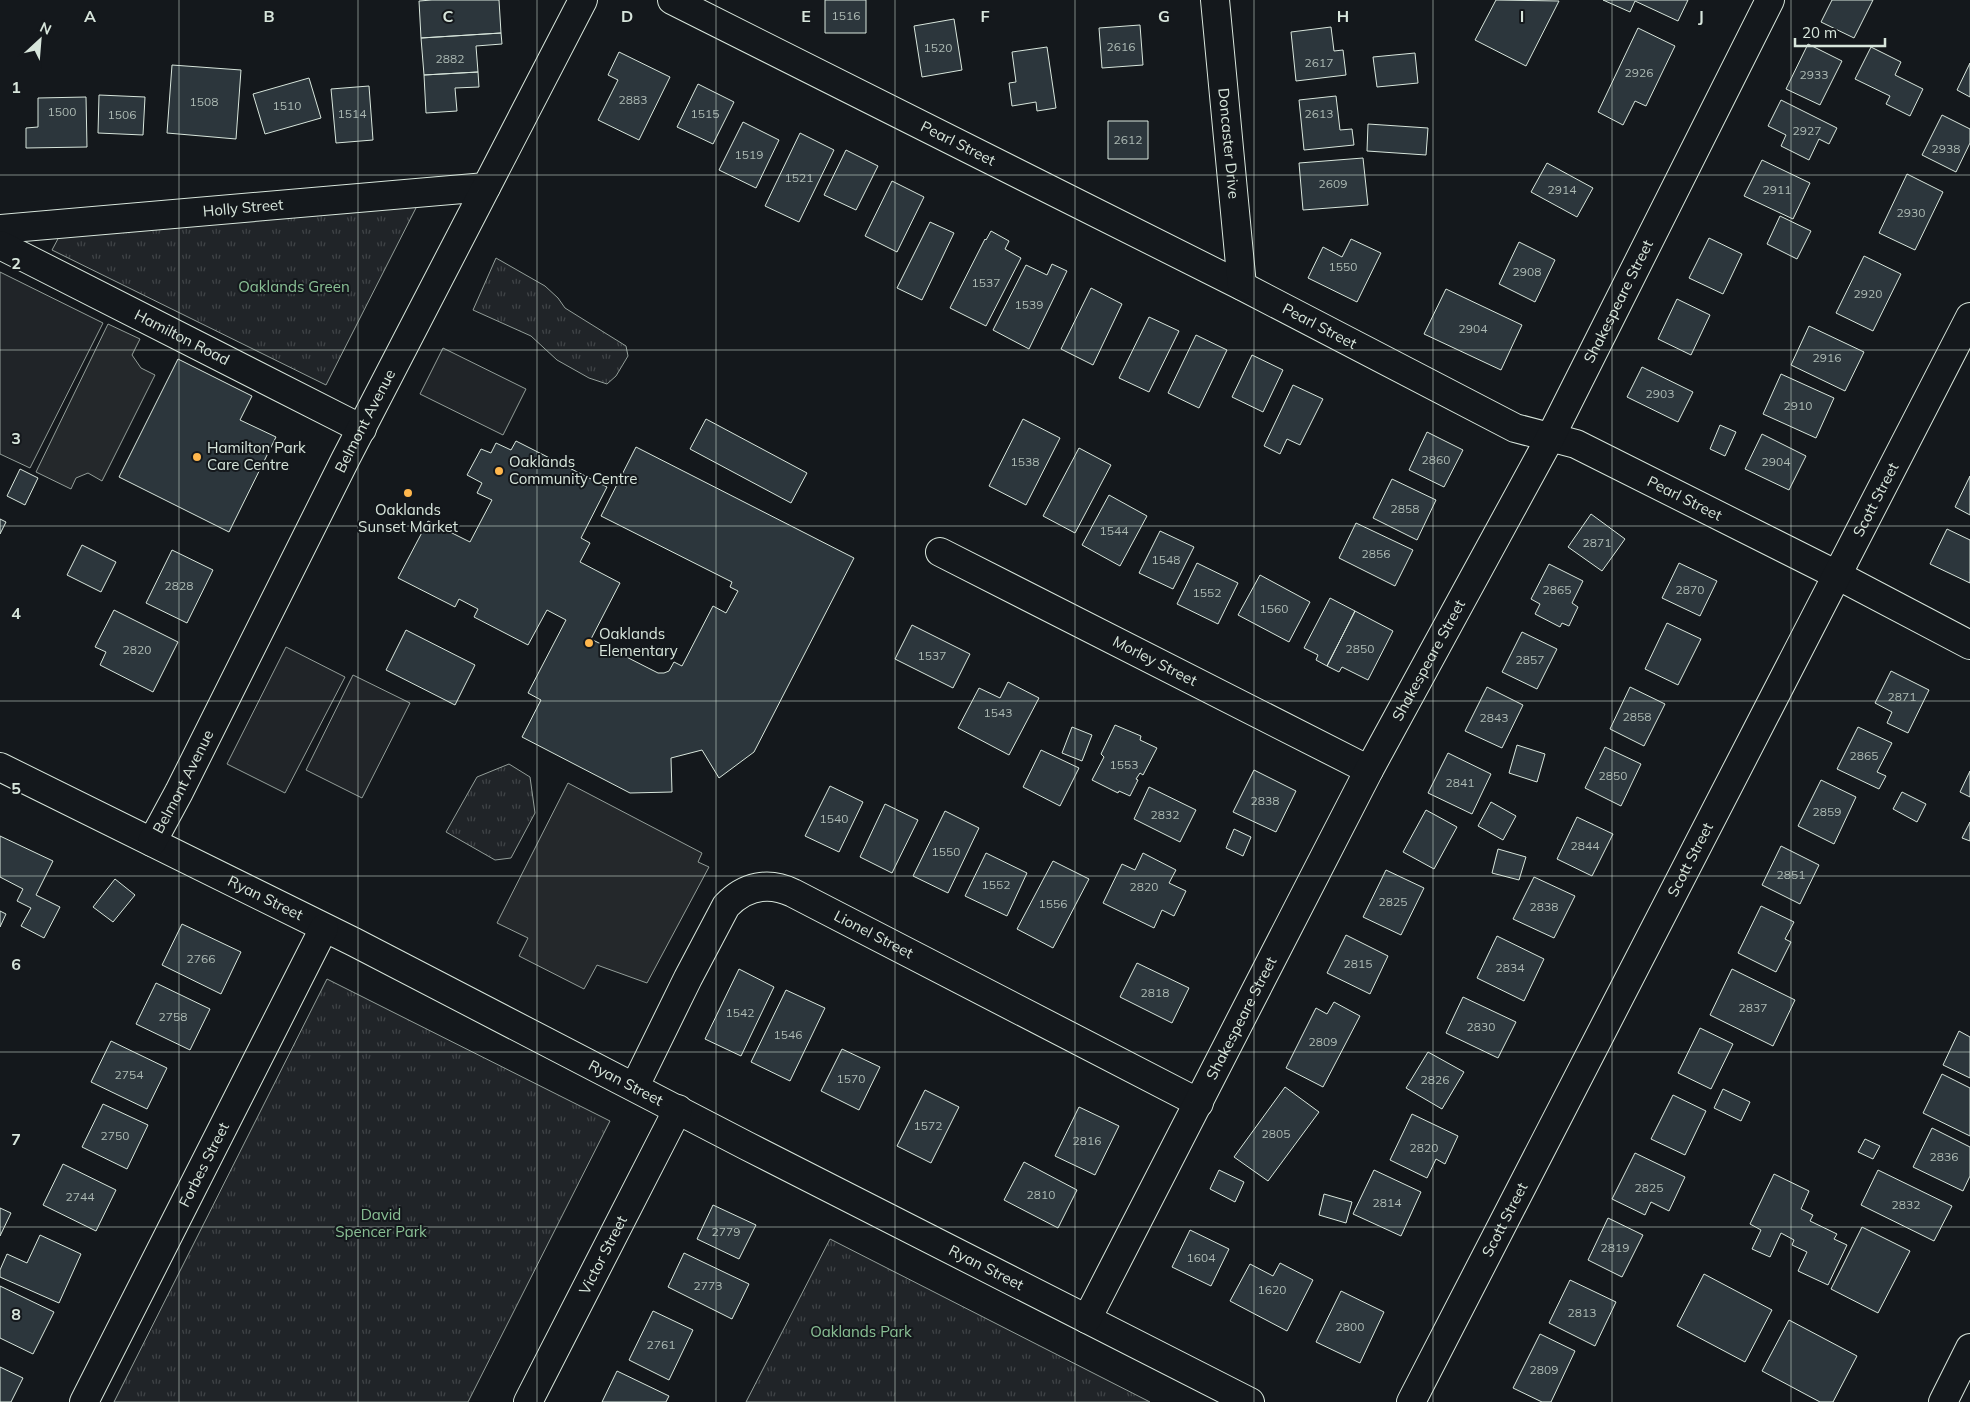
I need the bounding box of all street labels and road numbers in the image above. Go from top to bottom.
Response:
street label: Doncaster Drive [1214,87,1244,200]
street label: Pearl Street [918,116,999,170]
street label: Holly Street [202,195,284,220]
street label: Shakespeare Street [1579,237,1657,366]
street label: Pearl Street [1279,299,1360,353]
street label: Hamilton Road [131,305,233,369]
street label: Belmont Avenue [330,366,399,476]
street label: Scott Street [1848,459,1902,540]
street label: Pearl Street [1644,471,1725,525]
street label: Shakespeare Street [1388,596,1469,724]
street label: Morley Street [1110,631,1200,690]
street label: Belmont Avenue [148,727,218,837]
street label: Scott Street [1663,819,1717,900]
street label: Ryan Street [225,871,306,924]
street label: Lionel Street [831,906,916,962]
street label: Shakespeare Street [1202,953,1280,1083]
street label: Ryan Street [585,1055,666,1110]
street label: Forbes Street [174,1119,233,1210]
street label: Scott Street [1477,1179,1531,1260]
street label: Victor Street [575,1212,631,1298]
street label: Ryan Street [946,1240,1027,1294]

